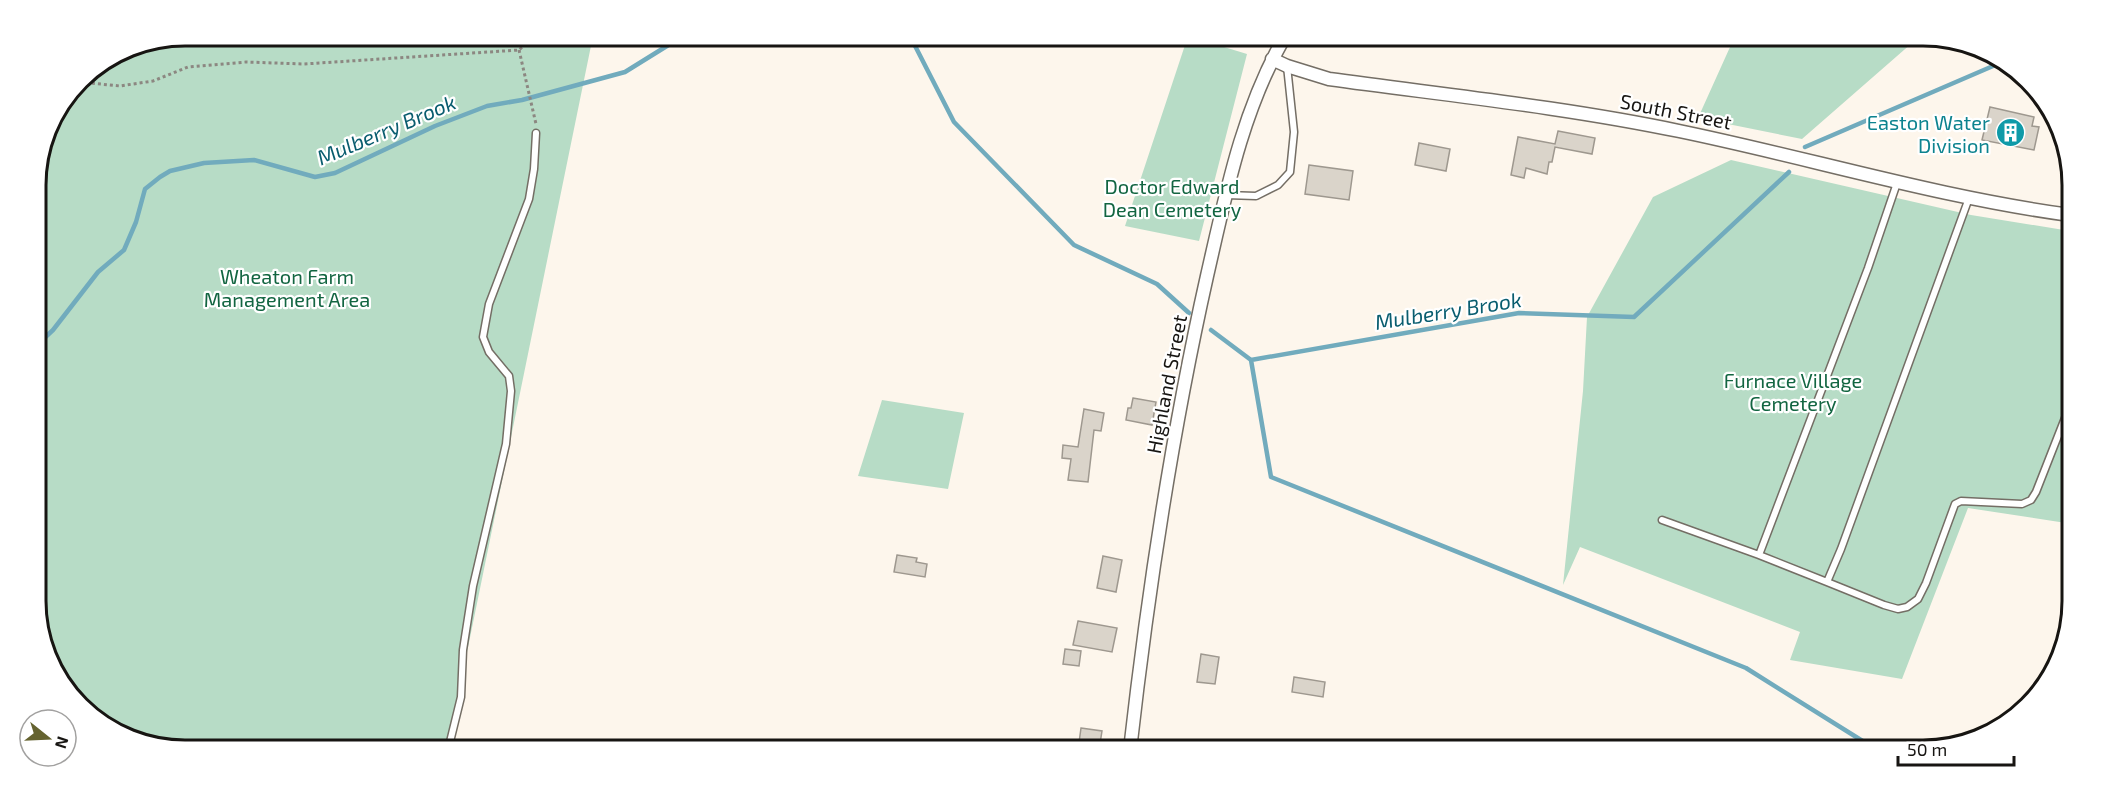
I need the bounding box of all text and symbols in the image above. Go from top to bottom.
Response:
street label: South Street [1618,88,1734,134]
water label: Mulberry Brook [313,89,460,170]
place label: Easton Water Division [1867,110,1990,157]
building icon: Easton Water Division [1995,117,2027,149]
park label: Doctor Edward Dean Cemetery [1103,174,1242,221]
park label: Wheaton Farm Management Area [204,264,370,311]
water label: Mulberry Brook [1373,286,1523,335]
street label: Highland Street [1141,312,1191,456]
park label: Furnace Village Cemetery [1724,368,1862,415]
north arrow [18,708,78,768]
scale bar [1898,729,2014,767]
text: N [52,734,74,751]
text: 50 m [1907,738,1947,760]

